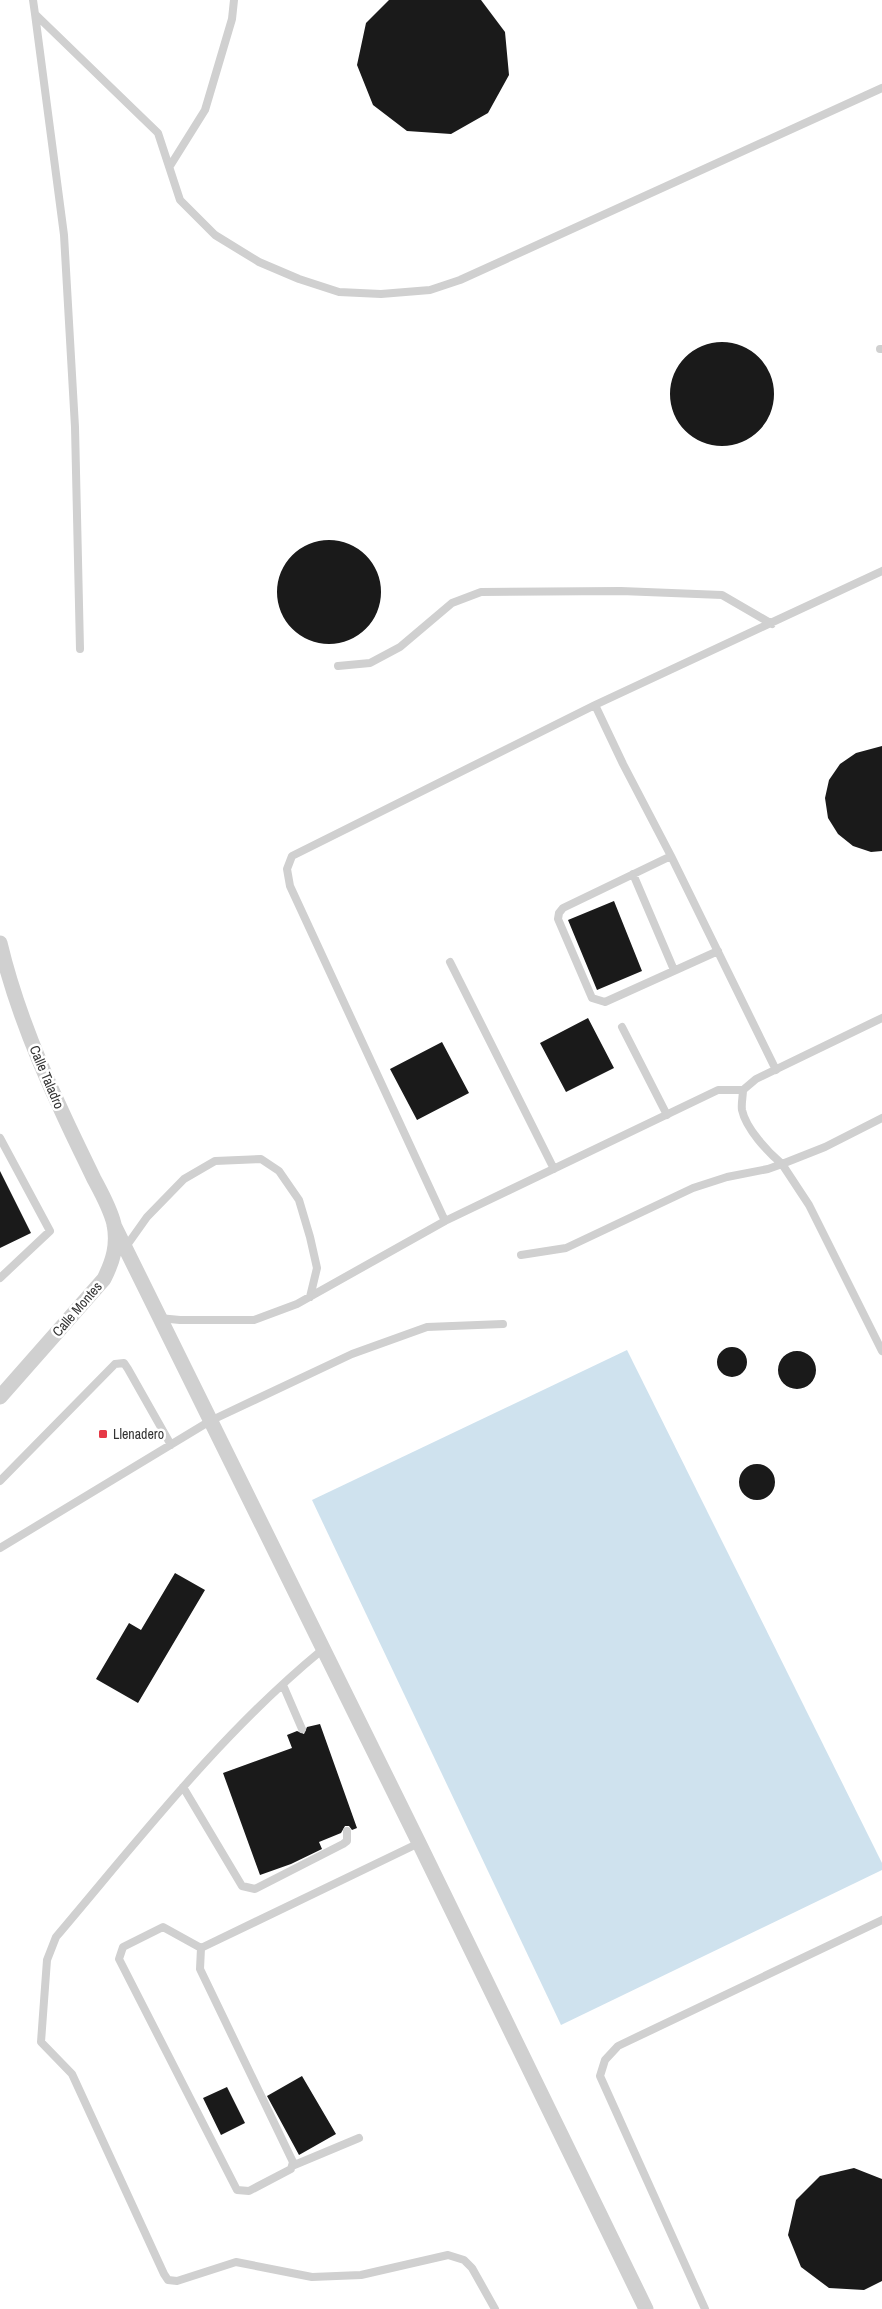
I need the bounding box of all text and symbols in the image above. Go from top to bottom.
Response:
street label: Calle Taladro [26,1043,68,1111]
street label: Calle Montes [48,1278,106,1340]
place label: Llenadero [113,1425,164,1443]
marker: Llenadero [97,1428,109,1440]

